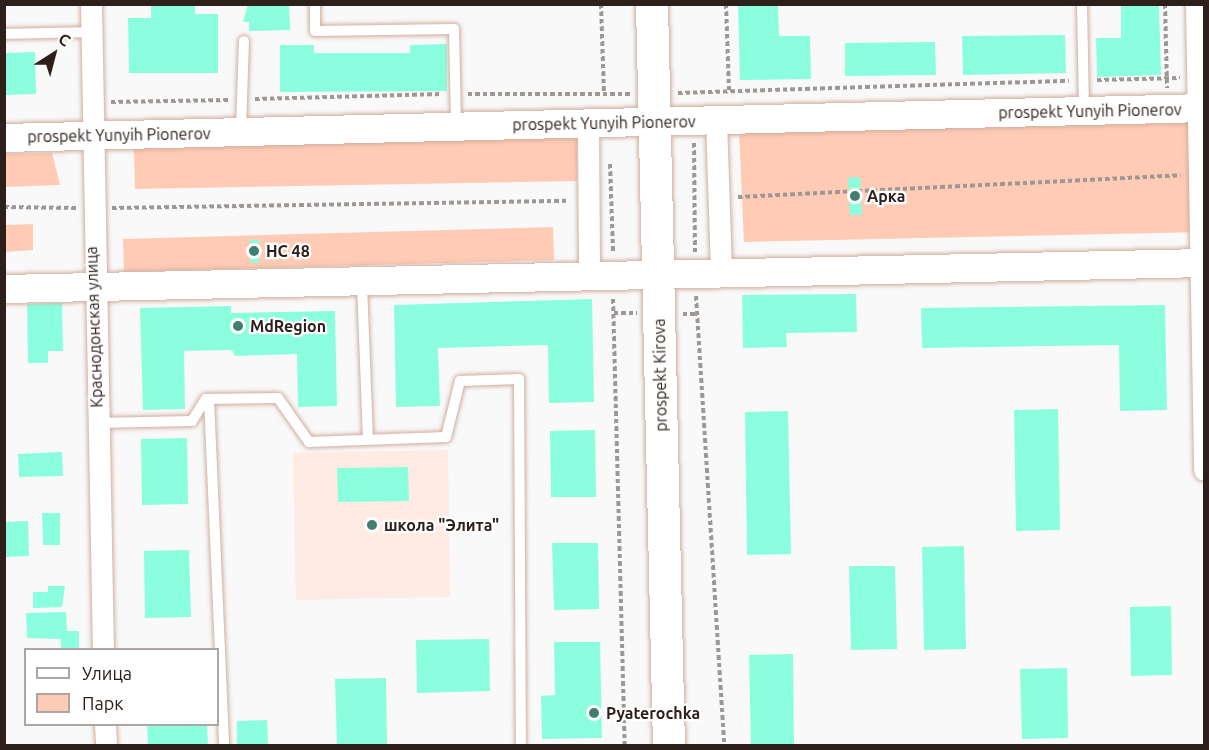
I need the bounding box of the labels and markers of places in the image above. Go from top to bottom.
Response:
place label: Арка [867,186,905,206]
marker: Арка [848,189,862,203]
place label: НС 48 [266,241,310,261]
marker: НС 48 [247,244,261,258]
place label: MdRegion [250,316,326,336]
marker: MdRegion [231,319,245,333]
place label: школа "Элита" [384,515,499,535]
marker: школа "Элита" [365,518,379,532]
place label: Pyaterochka [606,703,700,723]
marker: Pyaterochka [587,706,601,720]

